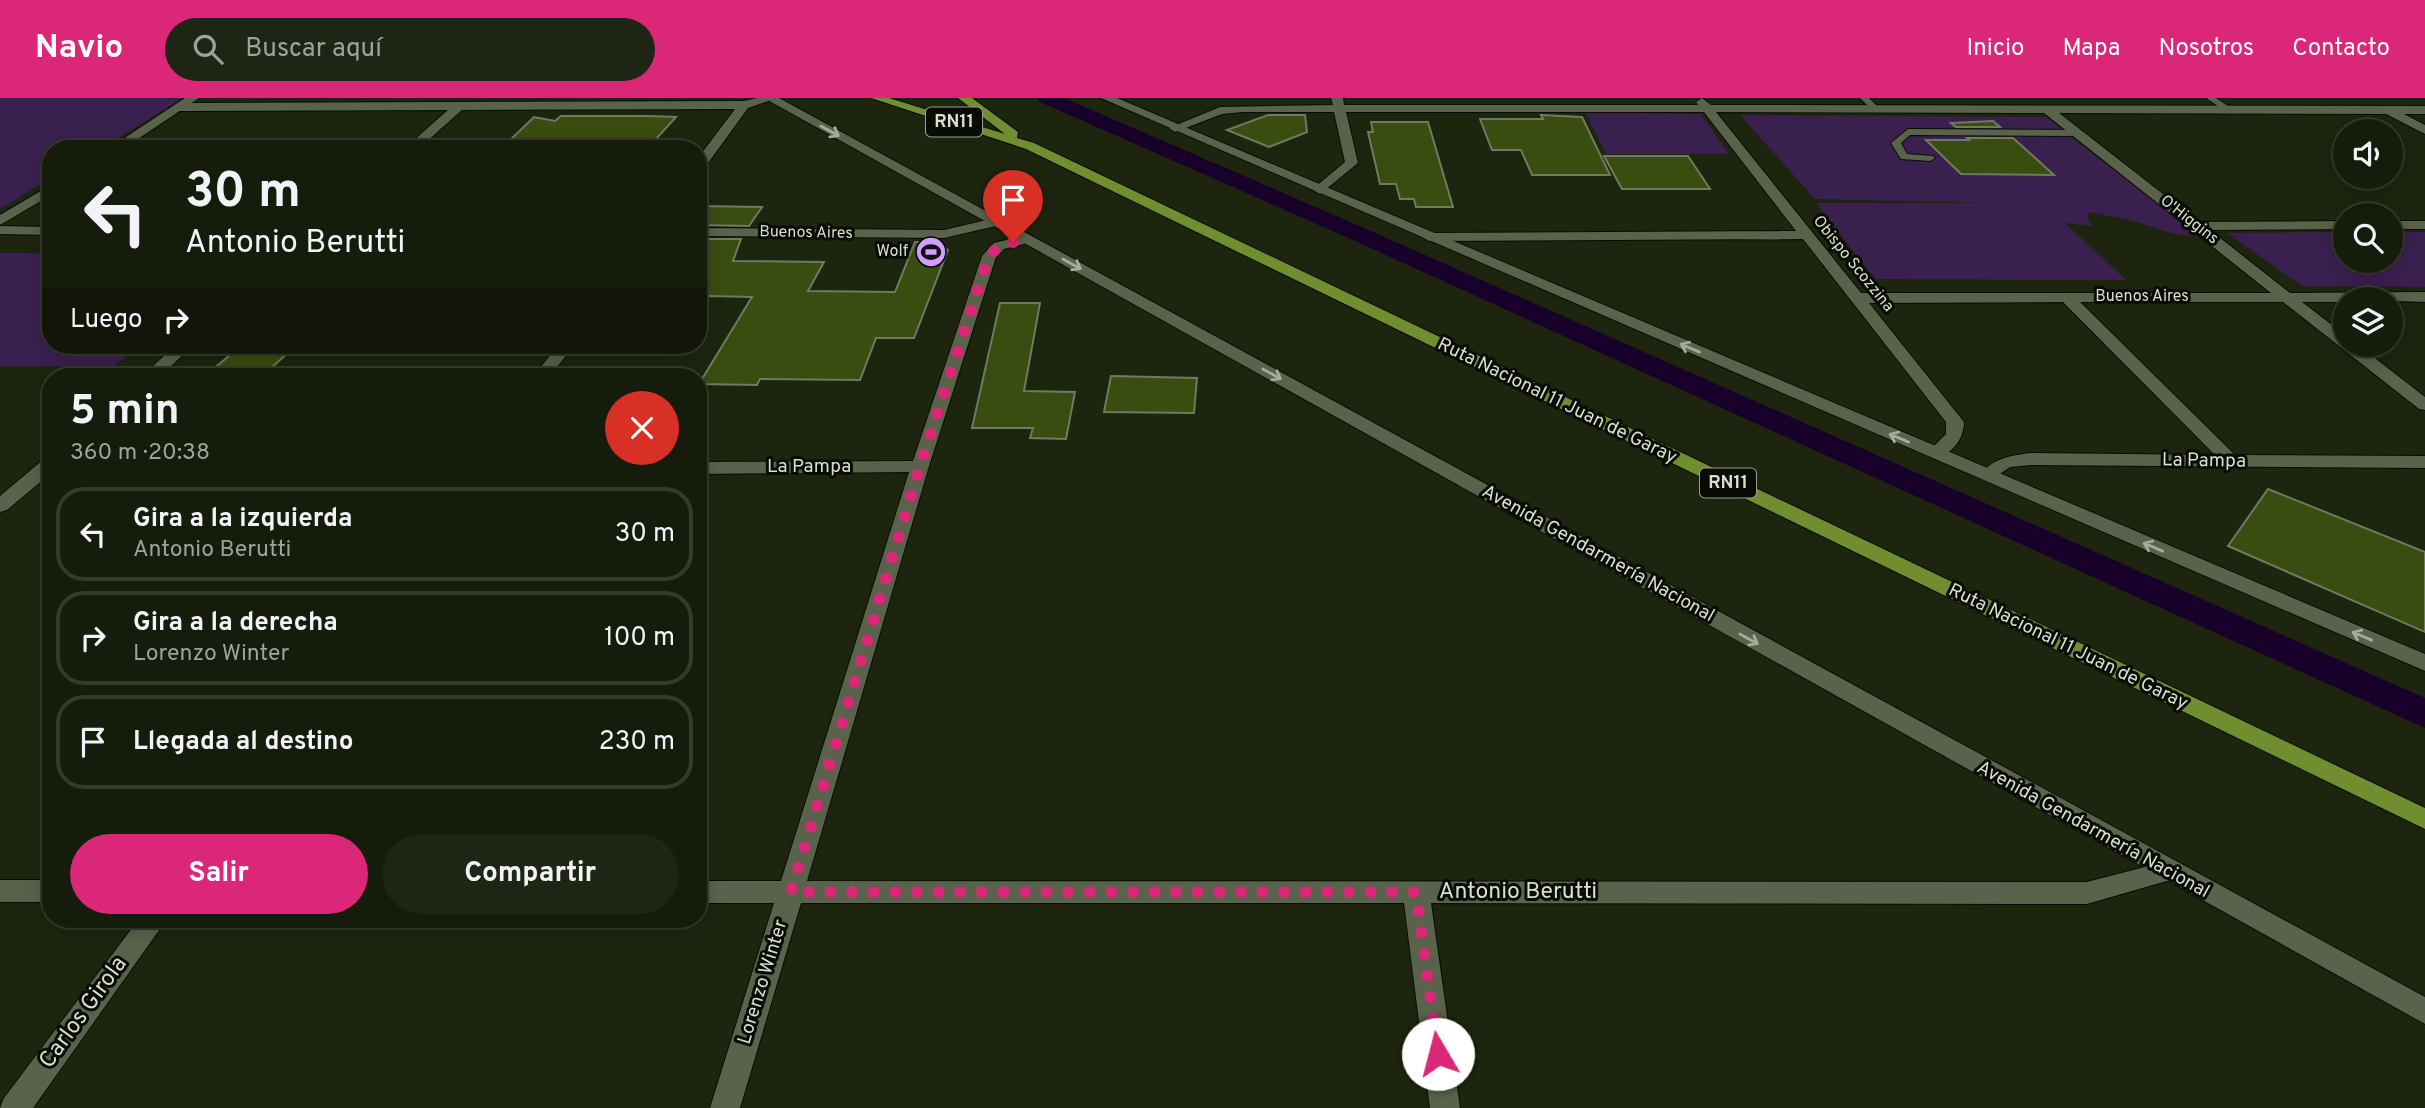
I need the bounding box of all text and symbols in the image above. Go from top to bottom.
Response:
search box [165,18,655,81]
text: Navio [35,28,123,70]
icon: search [189,30,227,68]
text: Buscar aquí [245,33,382,66]
text: Inicio [1967,34,2024,64]
text: Mapa [2062,34,2121,64]
text: Nosotros [2159,34,2254,64]
text: Contacto [2292,34,2390,64]
road number: RN11 [926,107,982,136]
map controls [2333,119,2403,357]
button: sound [2333,119,2403,189]
one-way arrow [819,125,840,138]
text: 30 m [185,163,301,225]
icon: left [70,168,161,259]
pin [983,170,1043,242]
icon: arrive [994,181,1032,219]
street label: O'Higgins [2156,191,2222,249]
button: search [2333,203,2403,273]
street label: Obispo Scozzina [1808,212,1898,316]
street label: Buenos Aires [759,222,853,244]
text: Antonio Berutti [185,224,405,264]
sports icon: Wolf [914,235,948,269]
place label: Wolf [876,242,909,262]
one-way arrow [1062,257,1082,271]
street label: Buenos Aires [2095,287,2189,307]
button: layers [2333,287,2403,357]
icon: right [157,301,195,339]
text: Luego [70,304,143,337]
street label: Ruta Nacional 11 Juan de Garay [1433,332,1681,470]
one-way arrow [1680,341,1701,354]
one-way arrow [1261,368,1282,381]
text: 5 min [70,386,180,439]
button: close [605,391,679,465]
one-way arrow [1889,431,1910,444]
text: 360 m · 20:38 [70,439,210,468]
street label: La Pampa [2162,448,2246,474]
street label: La Pampa [767,455,851,479]
road number: RN11 [1700,468,1756,498]
street label: Avenida Gendarmería Nacional [1477,480,1719,628]
text: Gira a la izquierda [133,503,352,536]
icon: left [74,515,112,553]
text: 30 m [615,518,675,551]
text: Antonio Berutti [133,536,291,565]
one-way arrow [2143,539,2164,552]
street label: Ruta Nacional 11 Juan de Garay [1944,578,2192,716]
text: Gira a la derecha [133,607,338,640]
icon: right [74,619,112,657]
text: 100 m [604,622,675,655]
one-way arrow [2352,629,2374,642]
one-way arrow [1739,632,1759,646]
text: Lorenzo Winter [133,640,289,669]
icon: arrive [74,723,112,761]
text: Llegada al destino [133,726,353,759]
text: 230 m [599,726,675,759]
street label: Avenida Gendarmería Nacional [1972,756,2214,904]
button: Salir [70,834,368,914]
button: Compartir [382,834,679,914]
street label: Antonio Berutti [1439,878,1597,907]
street label: Lorenzo Winter [733,916,794,1047]
street label: Carlos Girola [33,951,135,1075]
position arrow [1401,1017,1475,1091]

